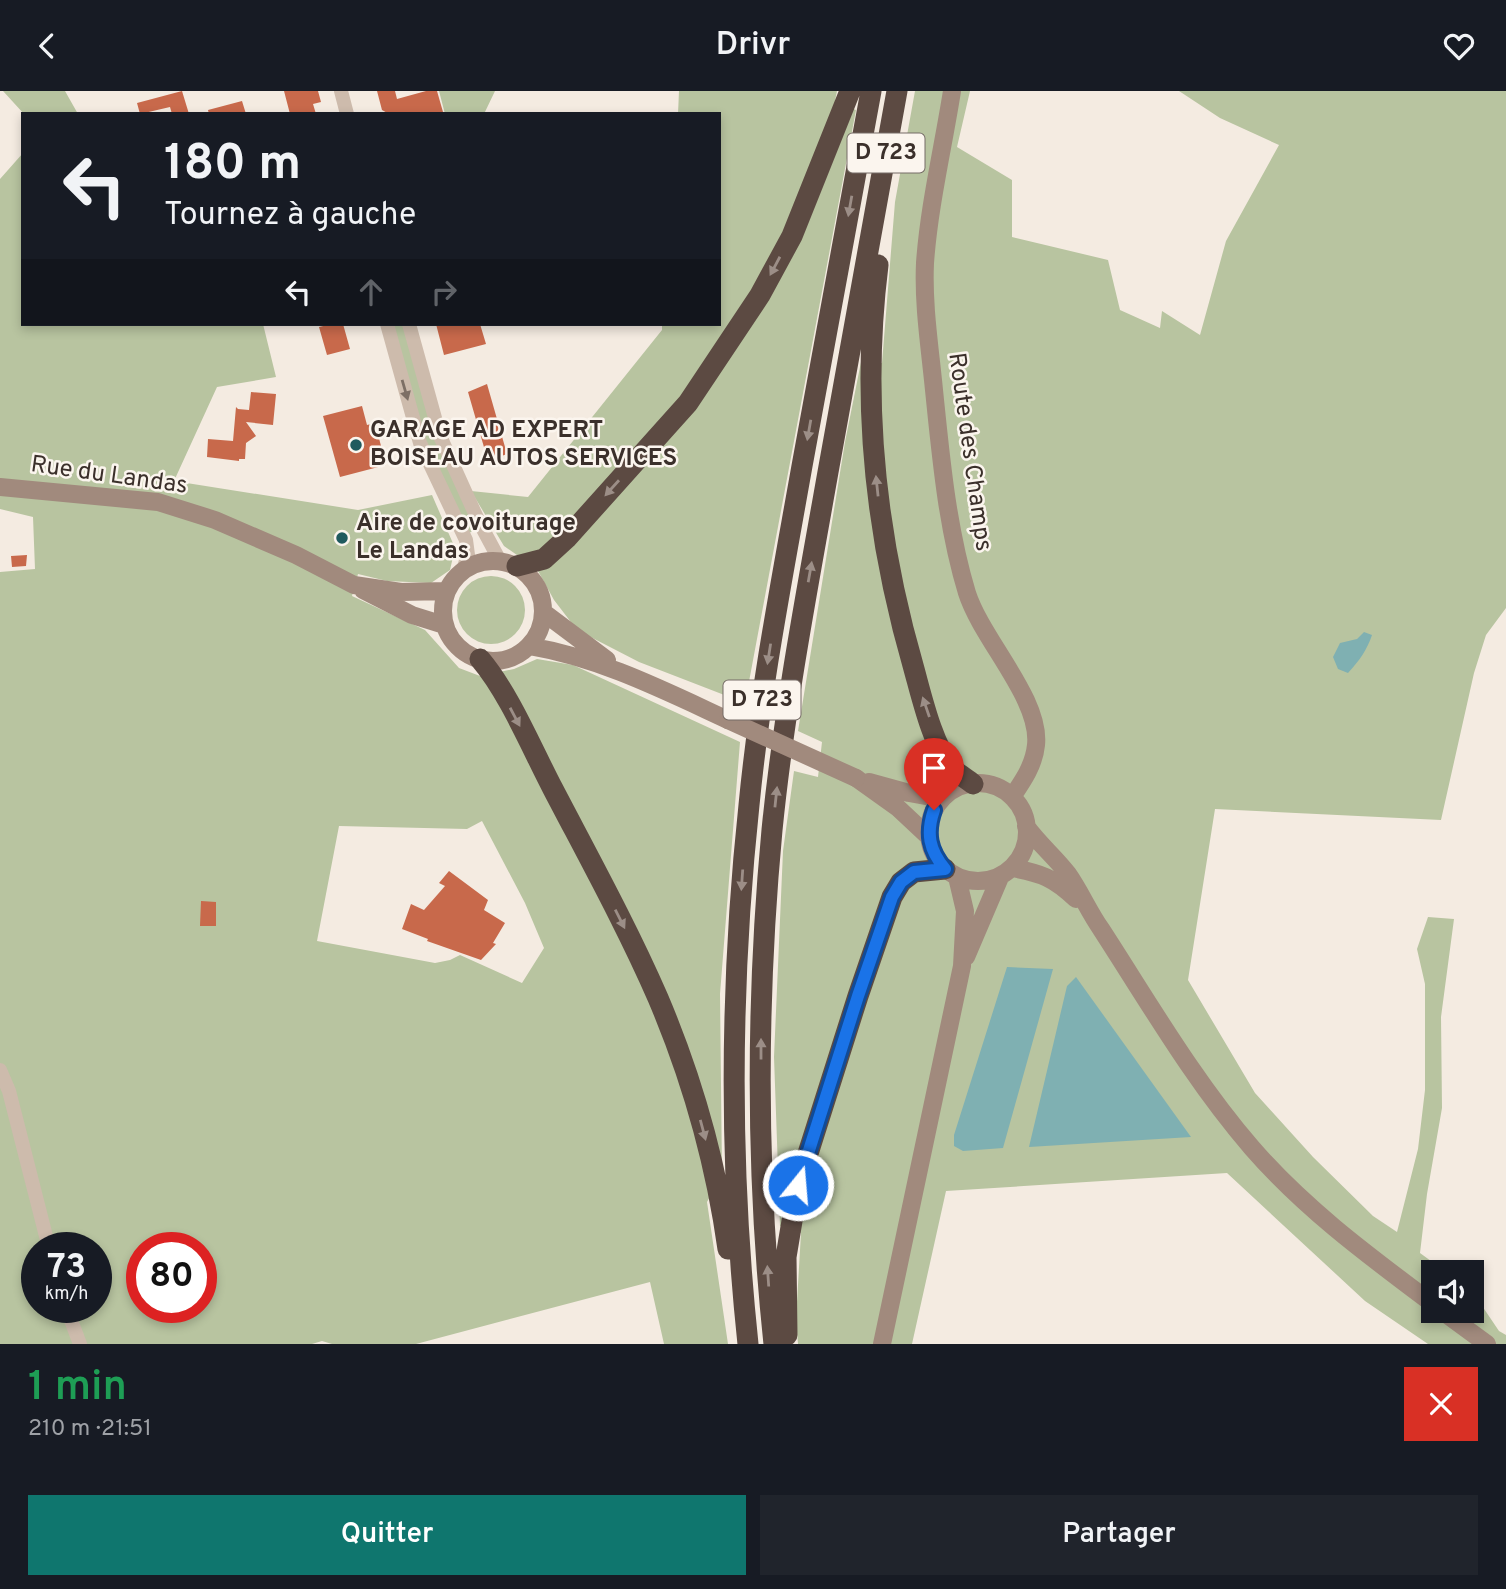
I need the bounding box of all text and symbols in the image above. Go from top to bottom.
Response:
text: Drivr [716,26,790,66]
icon: back [28,27,66,65]
icon: heart [1440,27,1478,65]
road number: D 723 [848,134,924,173]
text: 180 m [164,135,301,197]
icon: left [49,140,140,231]
one-way arrow [844,195,855,217]
text: Tournez à gauche [164,196,416,236]
one-way arrow [769,257,781,276]
icon: left [279,273,317,311]
icon: ahead [352,273,390,311]
icon: right [425,273,463,311]
street label: Route des Champs [940,351,998,553]
one-way arrow [400,379,411,401]
place label: GARAGE AD EXPERT BOISEAU AUTOS SERVICES [370,416,677,474]
one-way arrow [803,419,814,441]
marker: GARAGE AD EXPERT BOISEAU AUTOS SERVICES [348,437,364,453]
street label: Rue du Landas [29,450,189,502]
one-way arrow [871,475,882,497]
one-way arrow [604,479,620,497]
place label: Aire de covoiturage Le Landas [356,509,576,567]
marker: Aire de covoiturage Le Landas [334,530,350,546]
one-way arrow [805,561,816,583]
one-way arrow [763,643,774,665]
road number: D 723 [724,681,800,719]
one-way arrow [920,697,931,718]
one-way arrow [510,707,521,727]
pin [904,738,964,810]
icon: arrive [915,749,953,787]
one-way arrow [771,786,782,808]
one-way arrow [736,869,747,891]
one-way arrow [614,909,626,929]
one-way arrow [755,1037,767,1059]
one-way arrow [698,1120,709,1142]
position arrow [761,1148,835,1222]
speed limit sign: 80 [126,1232,217,1323]
text: 73 [47,1246,86,1290]
map controls [1421,1260,1484,1323]
button: sound [1421,1260,1484,1323]
one-way arrow [762,1265,773,1287]
text: km/h [45,1283,88,1306]
text: 1 min [28,1362,127,1415]
button: close [1404,1367,1478,1441]
text: 210 m · 21:51 [28,1415,152,1444]
button: Quitter [28,1495,746,1575]
button: Partager [760,1495,1478,1575]

